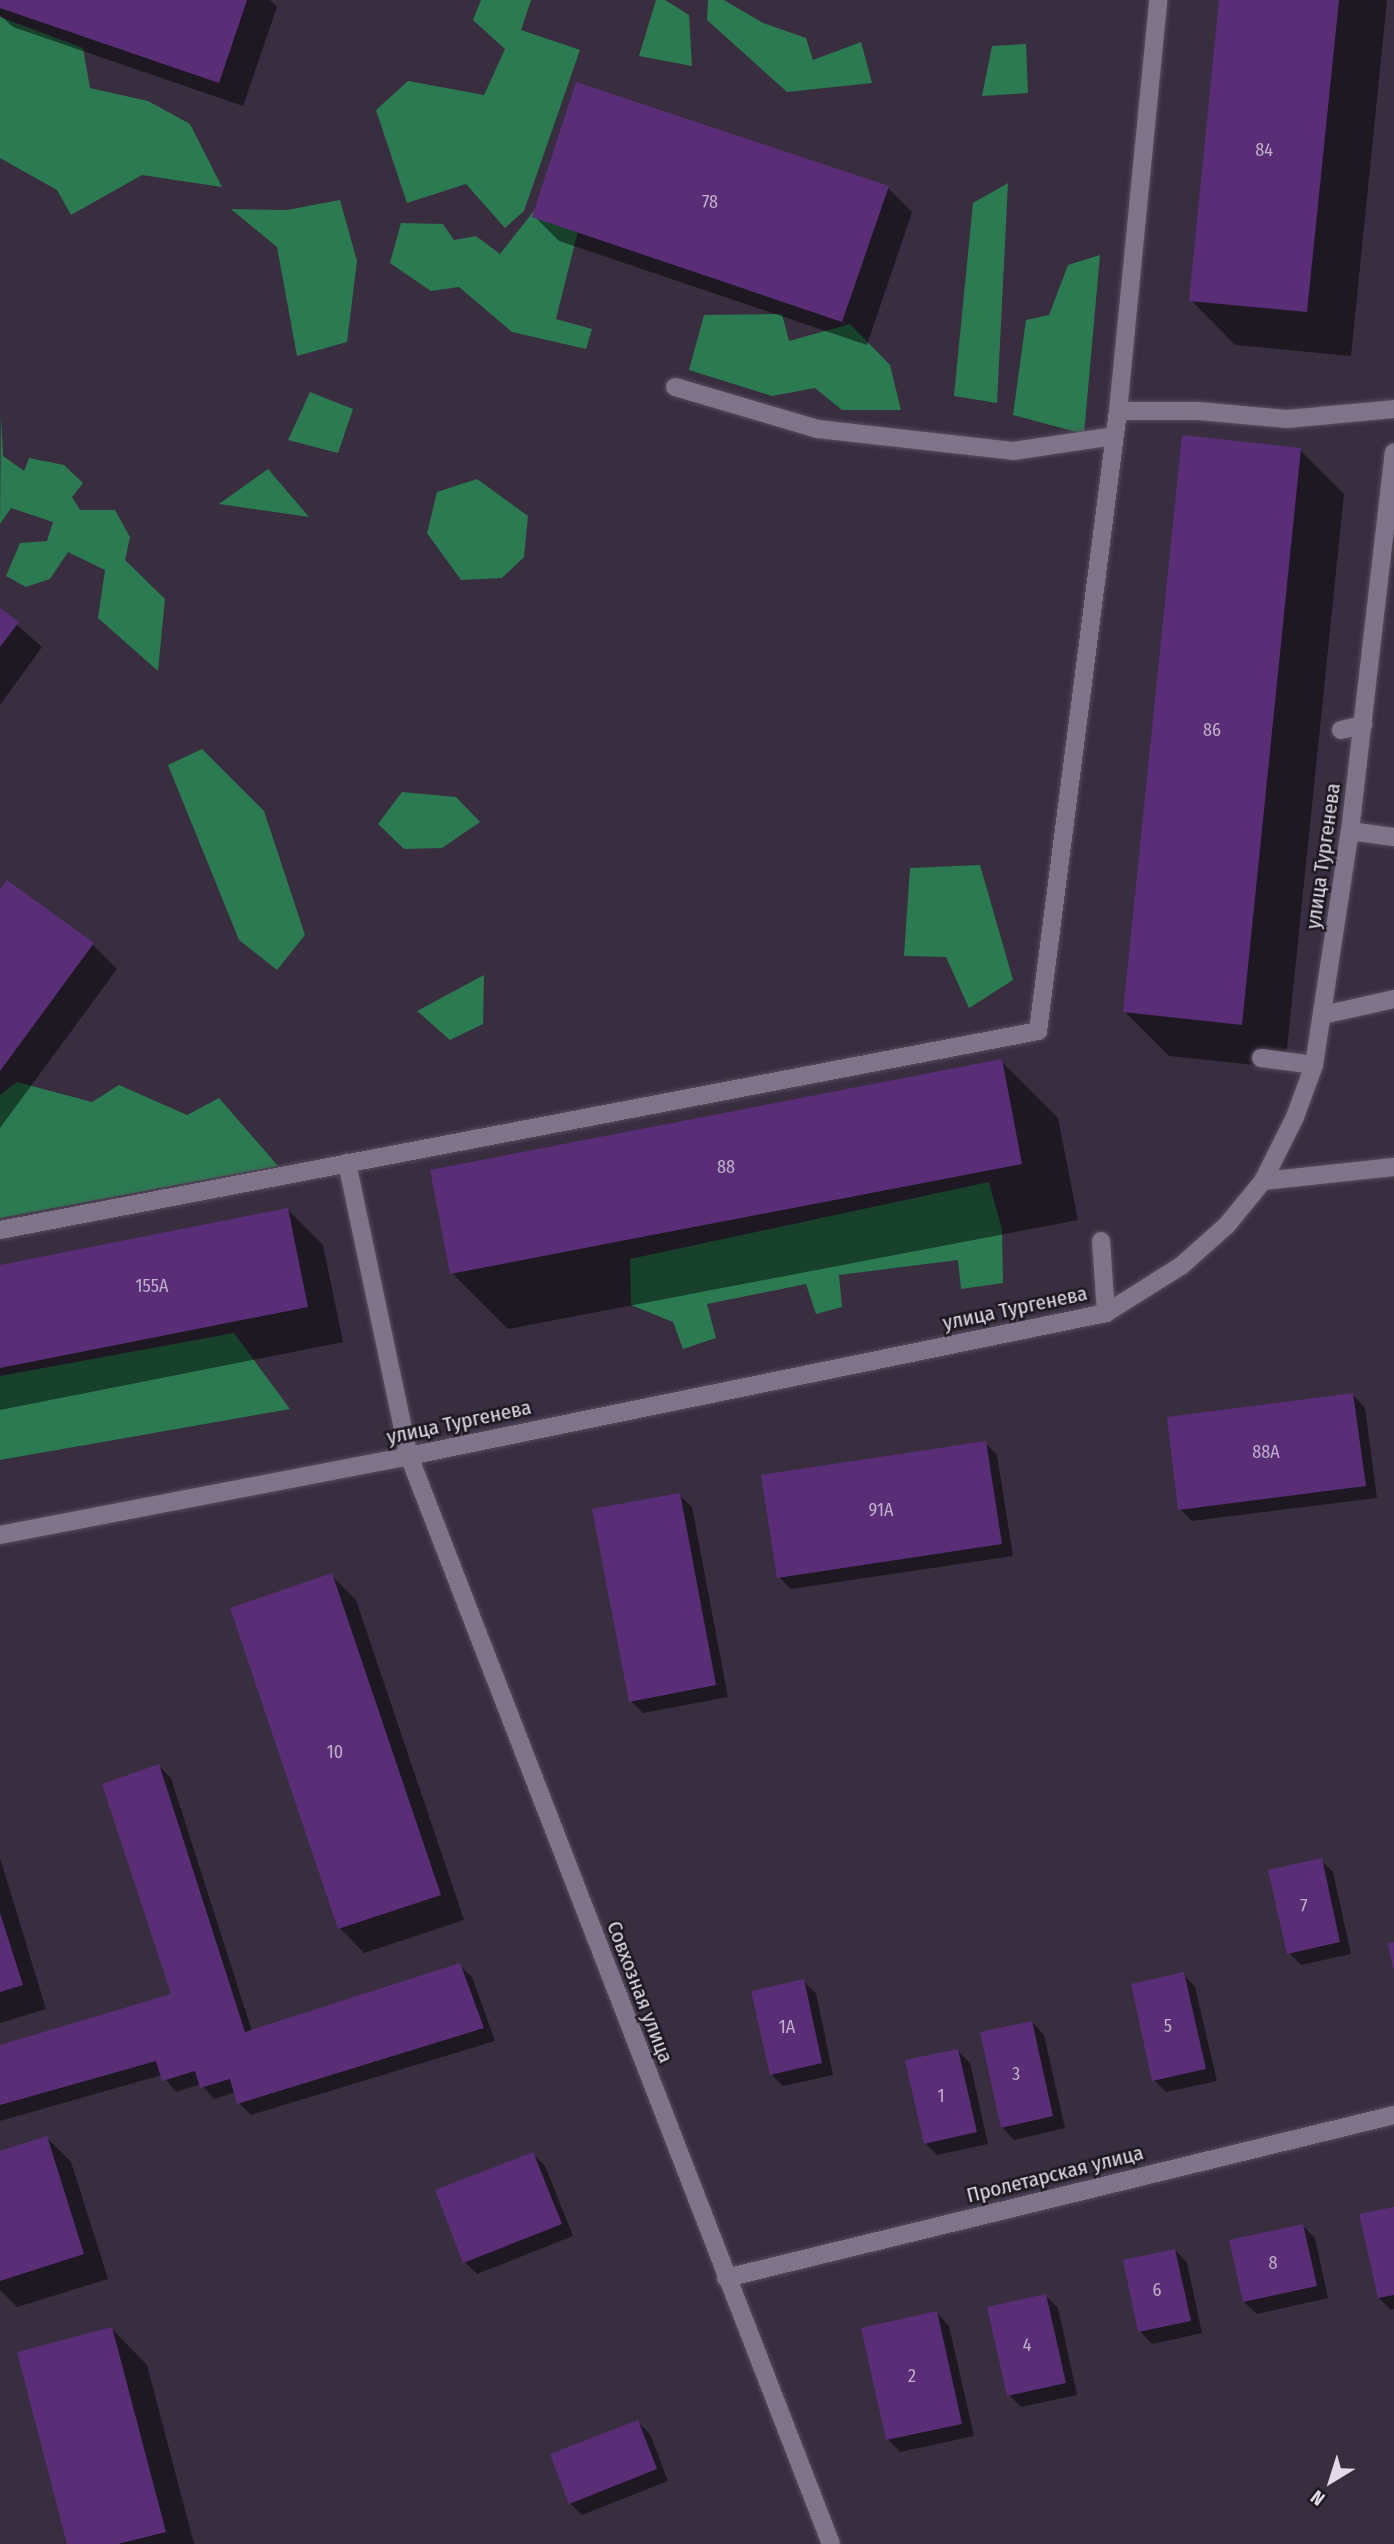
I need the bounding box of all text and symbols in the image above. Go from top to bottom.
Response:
house number: 84 [1255,139,1273,161]
house number: 78 [702,191,718,213]
house number: 86 [1203,719,1221,741]
street label: улица Тургенева [1300,781,1346,931]
house number: 88 [717,1156,735,1178]
house number: 155А [136,1275,168,1297]
street label: улица Тургенева [940,1280,1090,1336]
street label: улица Тургенева [384,1394,534,1450]
house number: 88А [1252,1441,1280,1463]
house number: 91А [869,1499,893,1521]
house number: 10 [327,1741,343,1763]
house number: 7 [1300,1895,1308,1917]
street label: Совхозная улица [601,1918,679,2066]
house number: 5 [1164,2015,1172,2037]
house number: 1А [779,2016,795,2038]
house number: 3 [1012,2063,1020,2085]
house number: 1 [937,2085,945,2107]
street label: Пролетарская улица [964,2140,1146,2208]
house number: 8 [1269,2252,1277,2274]
house number: 6 [1153,2279,1161,2301]
house number: 4 [1023,2334,1031,2356]
house number: 2 [908,2365,916,2387]
north arrow [1296,2446,1366,2516]
text: N [1306,2485,1329,2511]

